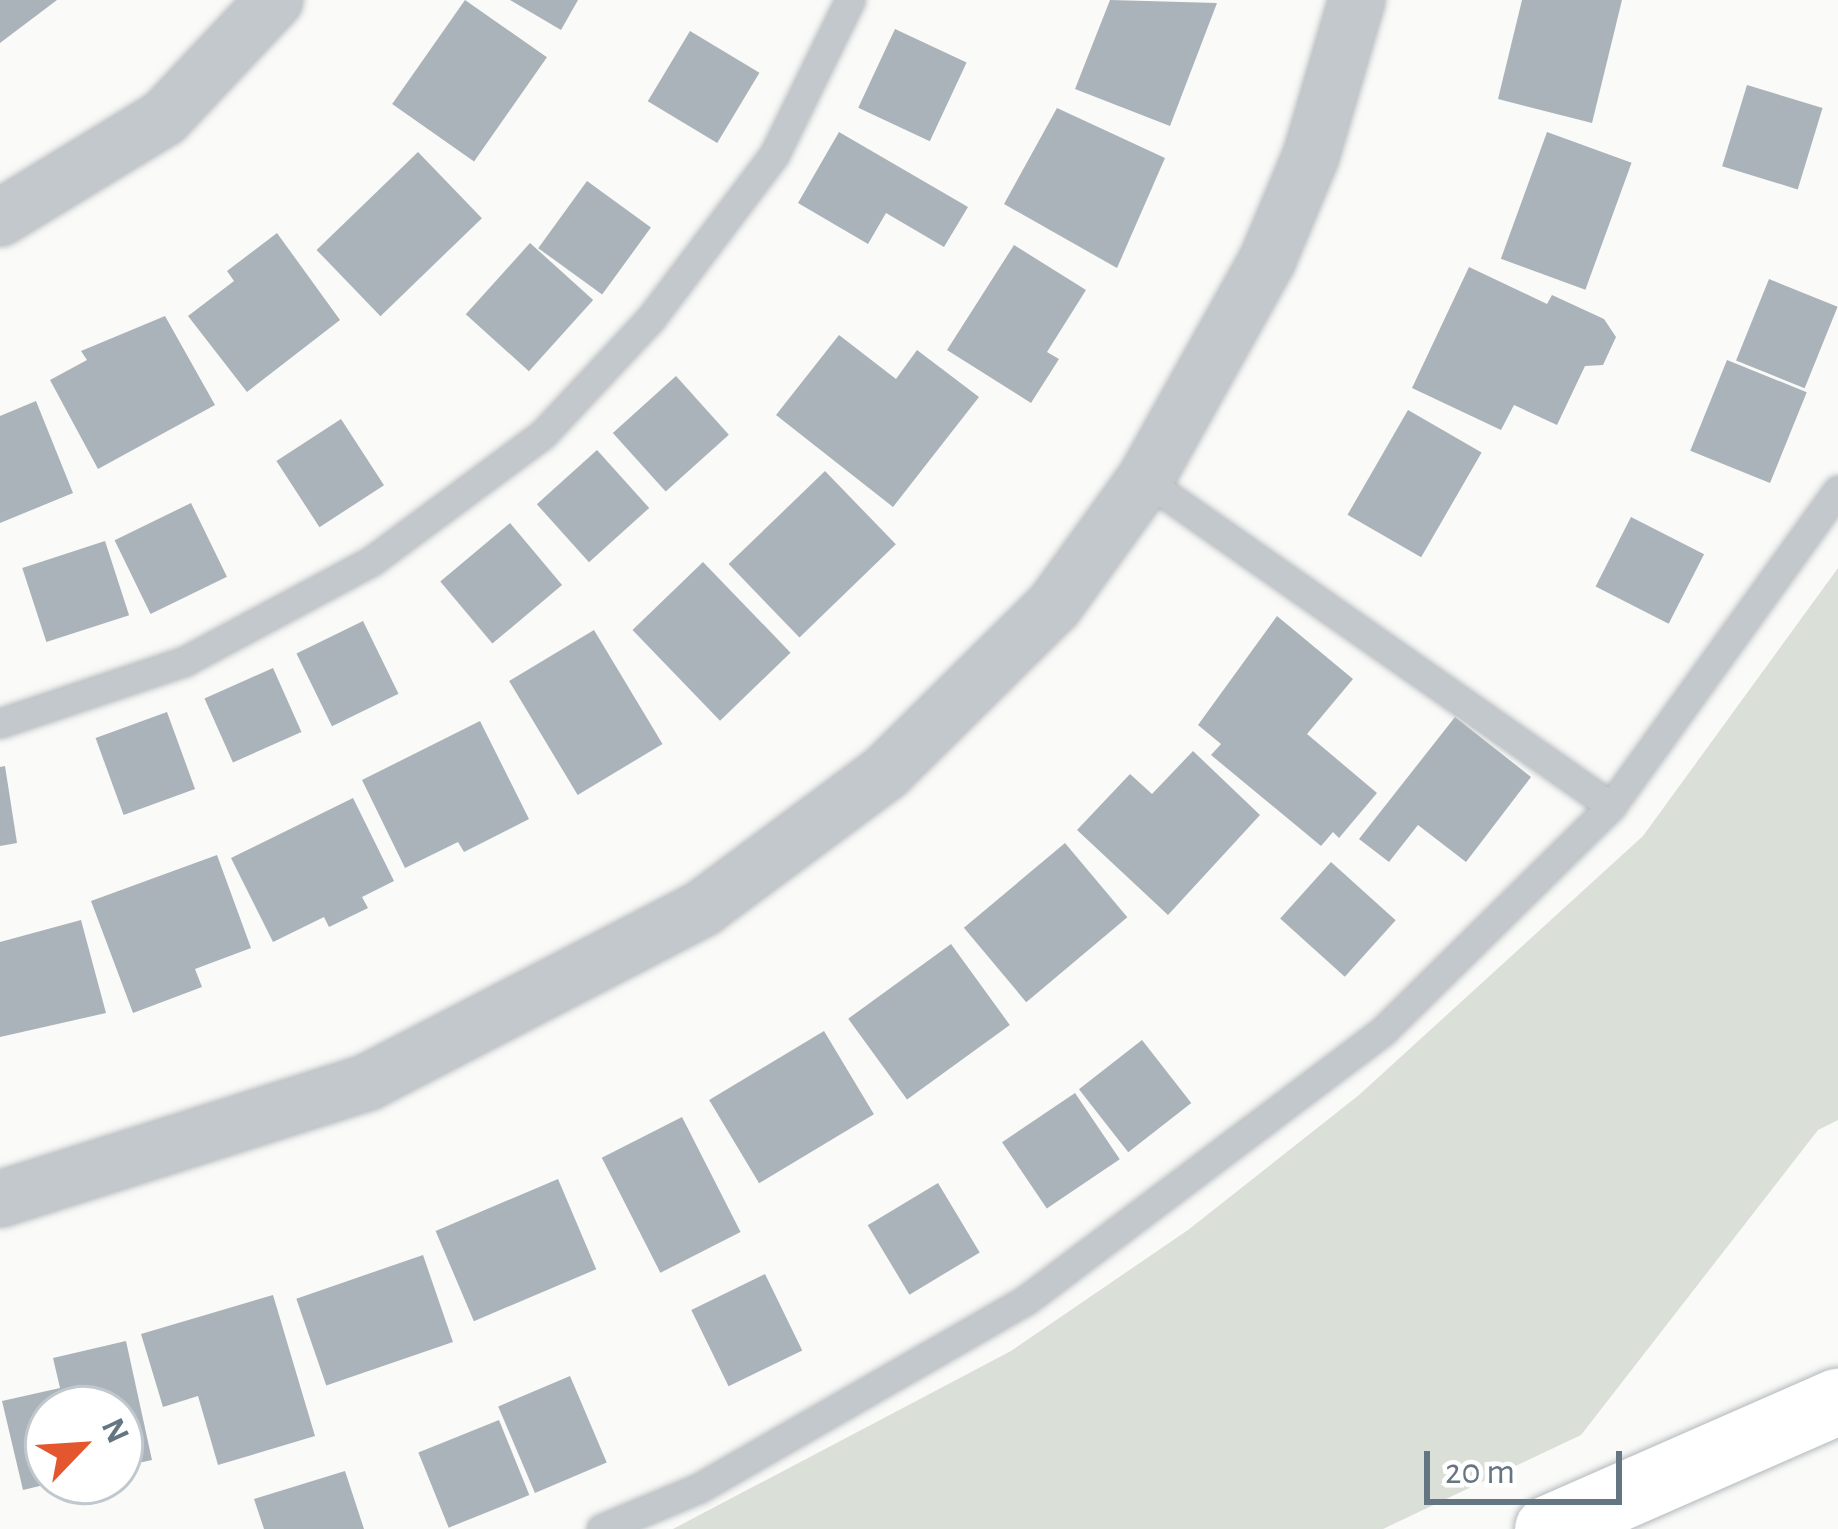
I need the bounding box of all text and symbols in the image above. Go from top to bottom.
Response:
north arrow [24,1385,144,1505]
text: N [95,1413,134,1448]
scale bar [1430,1427,1628,1501]
text: 20 m [1445,1454,1515,1490]

